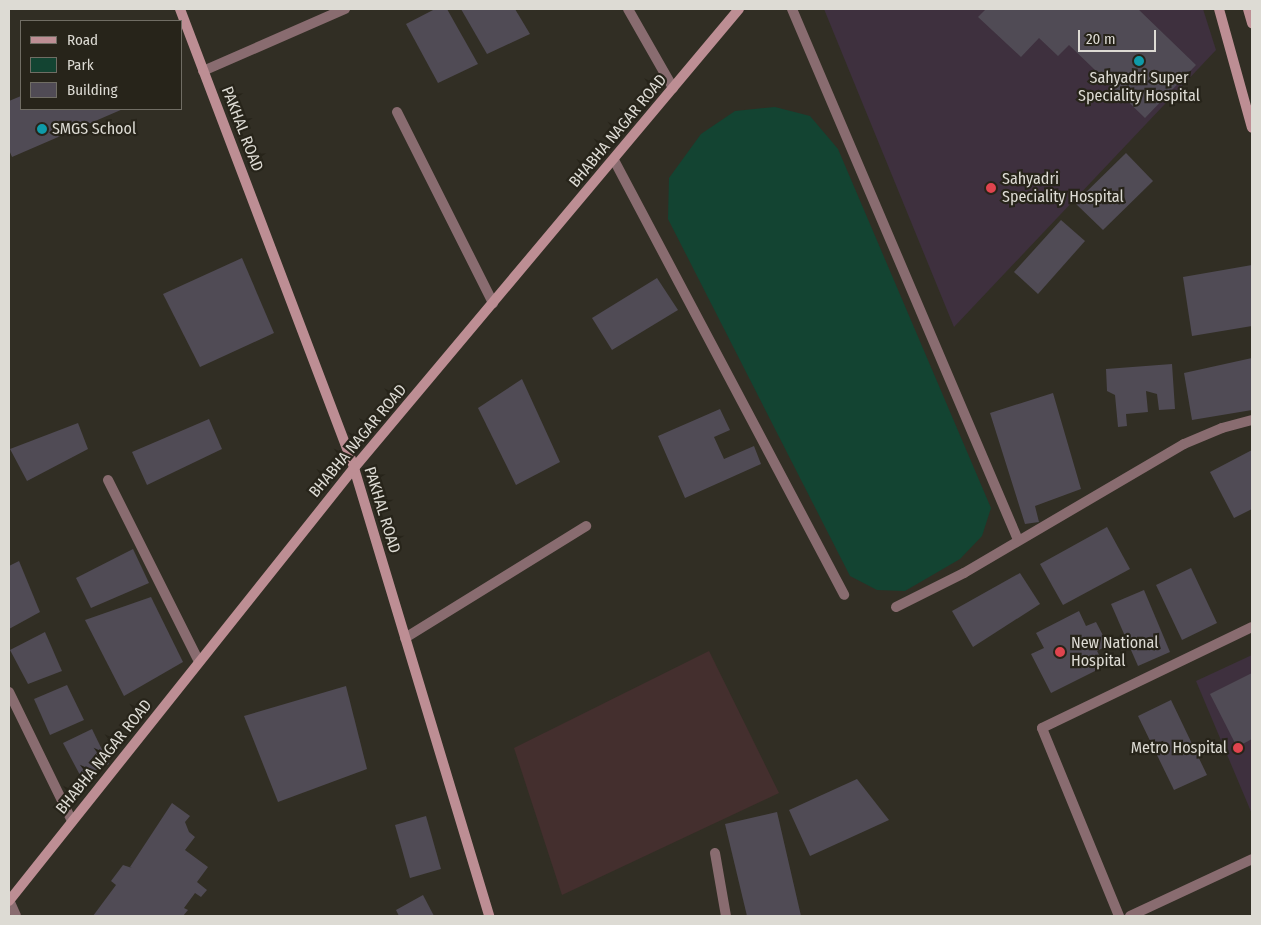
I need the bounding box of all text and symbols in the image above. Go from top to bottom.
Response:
legend [20,20,182,110]
scale bar [1081,20,1158,52]
text: 20 m [1086,30,1116,48]
text: Road [67,31,98,49]
marker: Sahyadri Super Speciality Hospital [1133,55,1145,67]
text: Park [67,56,94,74]
place label: Sahyadri Super Speciality Hospital [1078,68,1200,106]
street label: BHABHA NAGAR ROAD [565,71,671,191]
text: Building [67,81,118,99]
street label: PAKHAL ROAD [217,84,267,174]
place label: SMGS School [52,119,136,139]
marker: SMGS School [36,123,48,135]
place label: Sahyadri Speciality Hospital [1002,169,1124,207]
marker: Sahyadri Speciality Hospital [984,181,998,195]
street label: BHABHA NAGAR ROAD [305,381,411,501]
street label: PAKHAL ROAD [360,464,404,556]
place label: New National Hospital [1071,633,1158,671]
marker: New National Hospital [1053,645,1067,659]
street label: BHABHA NAGAR ROAD [52,696,156,818]
place label: Metro Hospital [1131,738,1227,758]
marker: Metro Hospital [1231,741,1245,755]

